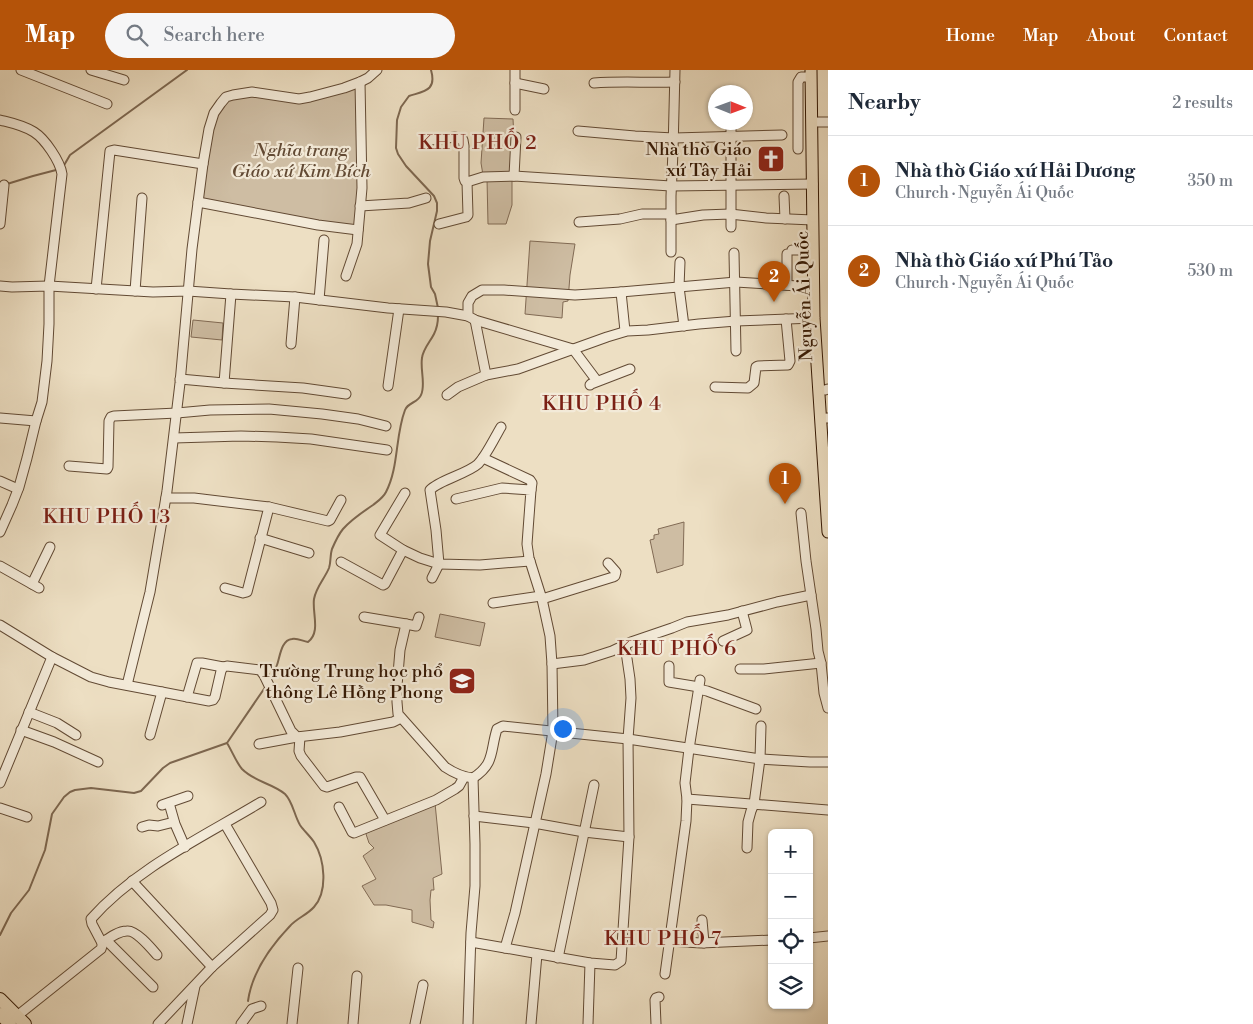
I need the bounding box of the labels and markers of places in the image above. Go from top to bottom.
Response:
place label: Nhà thờ Giáo xứ Tây Hải [645,138,752,182]
church icon: Nhà thờ Giáo xứ Tây Hải [756,144,786,174]
pin: 2 [758,261,790,302]
pin: 1 [769,463,801,504]
place label: Trường Trung học phổ thông Lê Hồng Phong [260,660,444,704]
school or university icon: Trường Trung học phổ thông Lê Hồng Phong [447,666,477,696]

